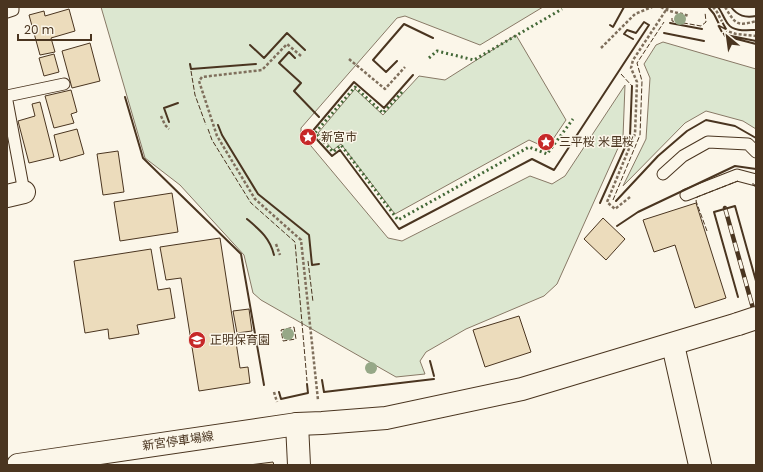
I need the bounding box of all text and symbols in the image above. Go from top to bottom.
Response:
scale bar [18,16,91,42]
north arrow [707,16,747,56]
text: N [715,18,730,36]
text: 20 m [24,21,54,38]
place icon: 新宮市 [298,127,318,147]
place label: 新宮市 [321,128,357,145]
place icon: 三平桜 米里桜 [536,132,556,152]
place label: 三平桜 米里桜 [559,133,634,150]
school or university icon: 正明保育園 [187,330,207,350]
place label: 正明保育園 [210,331,270,348]
street label: 新宮停車場線 [141,427,215,454]

